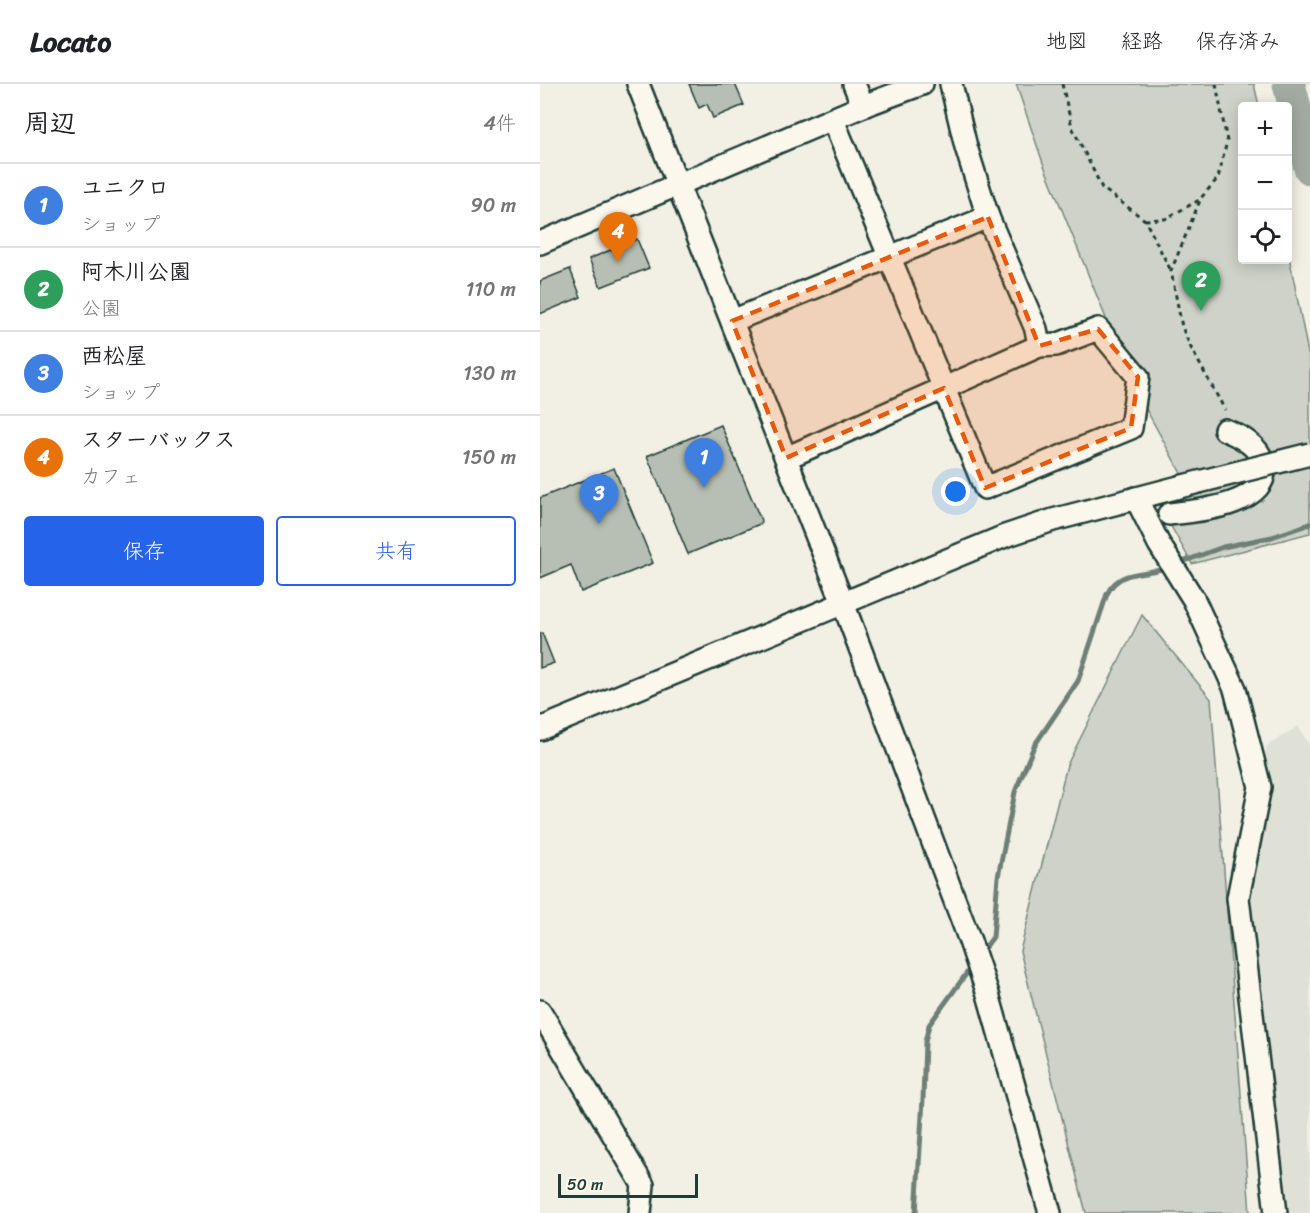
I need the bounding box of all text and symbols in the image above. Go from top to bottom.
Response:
text: Locato [30,17,111,66]
text: 地図 [1046,22,1088,60]
text: 経路 [1121,22,1163,60]
text: 保存済み [1196,22,1280,60]
text: 周辺 [24,100,76,146]
map controls [1238,102,1292,264]
button: + [1238,102,1292,156]
text: 4件 [484,106,516,141]
button: − [1238,156,1292,210]
text: ユニクロ [81,168,169,207]
text: 1 [39,188,48,223]
text: 90 m [471,188,516,223]
text: ショップ [81,207,160,242]
button: locate [1238,210,1292,264]
pin: 4 [598,212,638,262]
text: 阿木川公園 [81,252,191,291]
pin: 2 [1182,262,1220,311]
text: 2 [38,272,49,307]
text: 110 m [466,272,516,307]
text: 公園 [81,291,121,326]
text: 西松屋 [81,336,147,375]
text: 3 [38,356,49,391]
text: 130 m [463,356,516,391]
text: ショップ [81,375,160,410]
text: スターバックス [81,420,235,459]
pin: 1 [684,438,724,488]
text: 4 [37,440,50,475]
text: 150 m [462,440,516,475]
text: カフェ [81,459,141,494]
pin: 3 [580,474,618,524]
your location [941,477,970,506]
button: 保存 [24,516,264,586]
button: 共有 [276,516,516,586]
text: 50 m [567,1170,603,1199]
scale bar [558,1171,698,1198]

